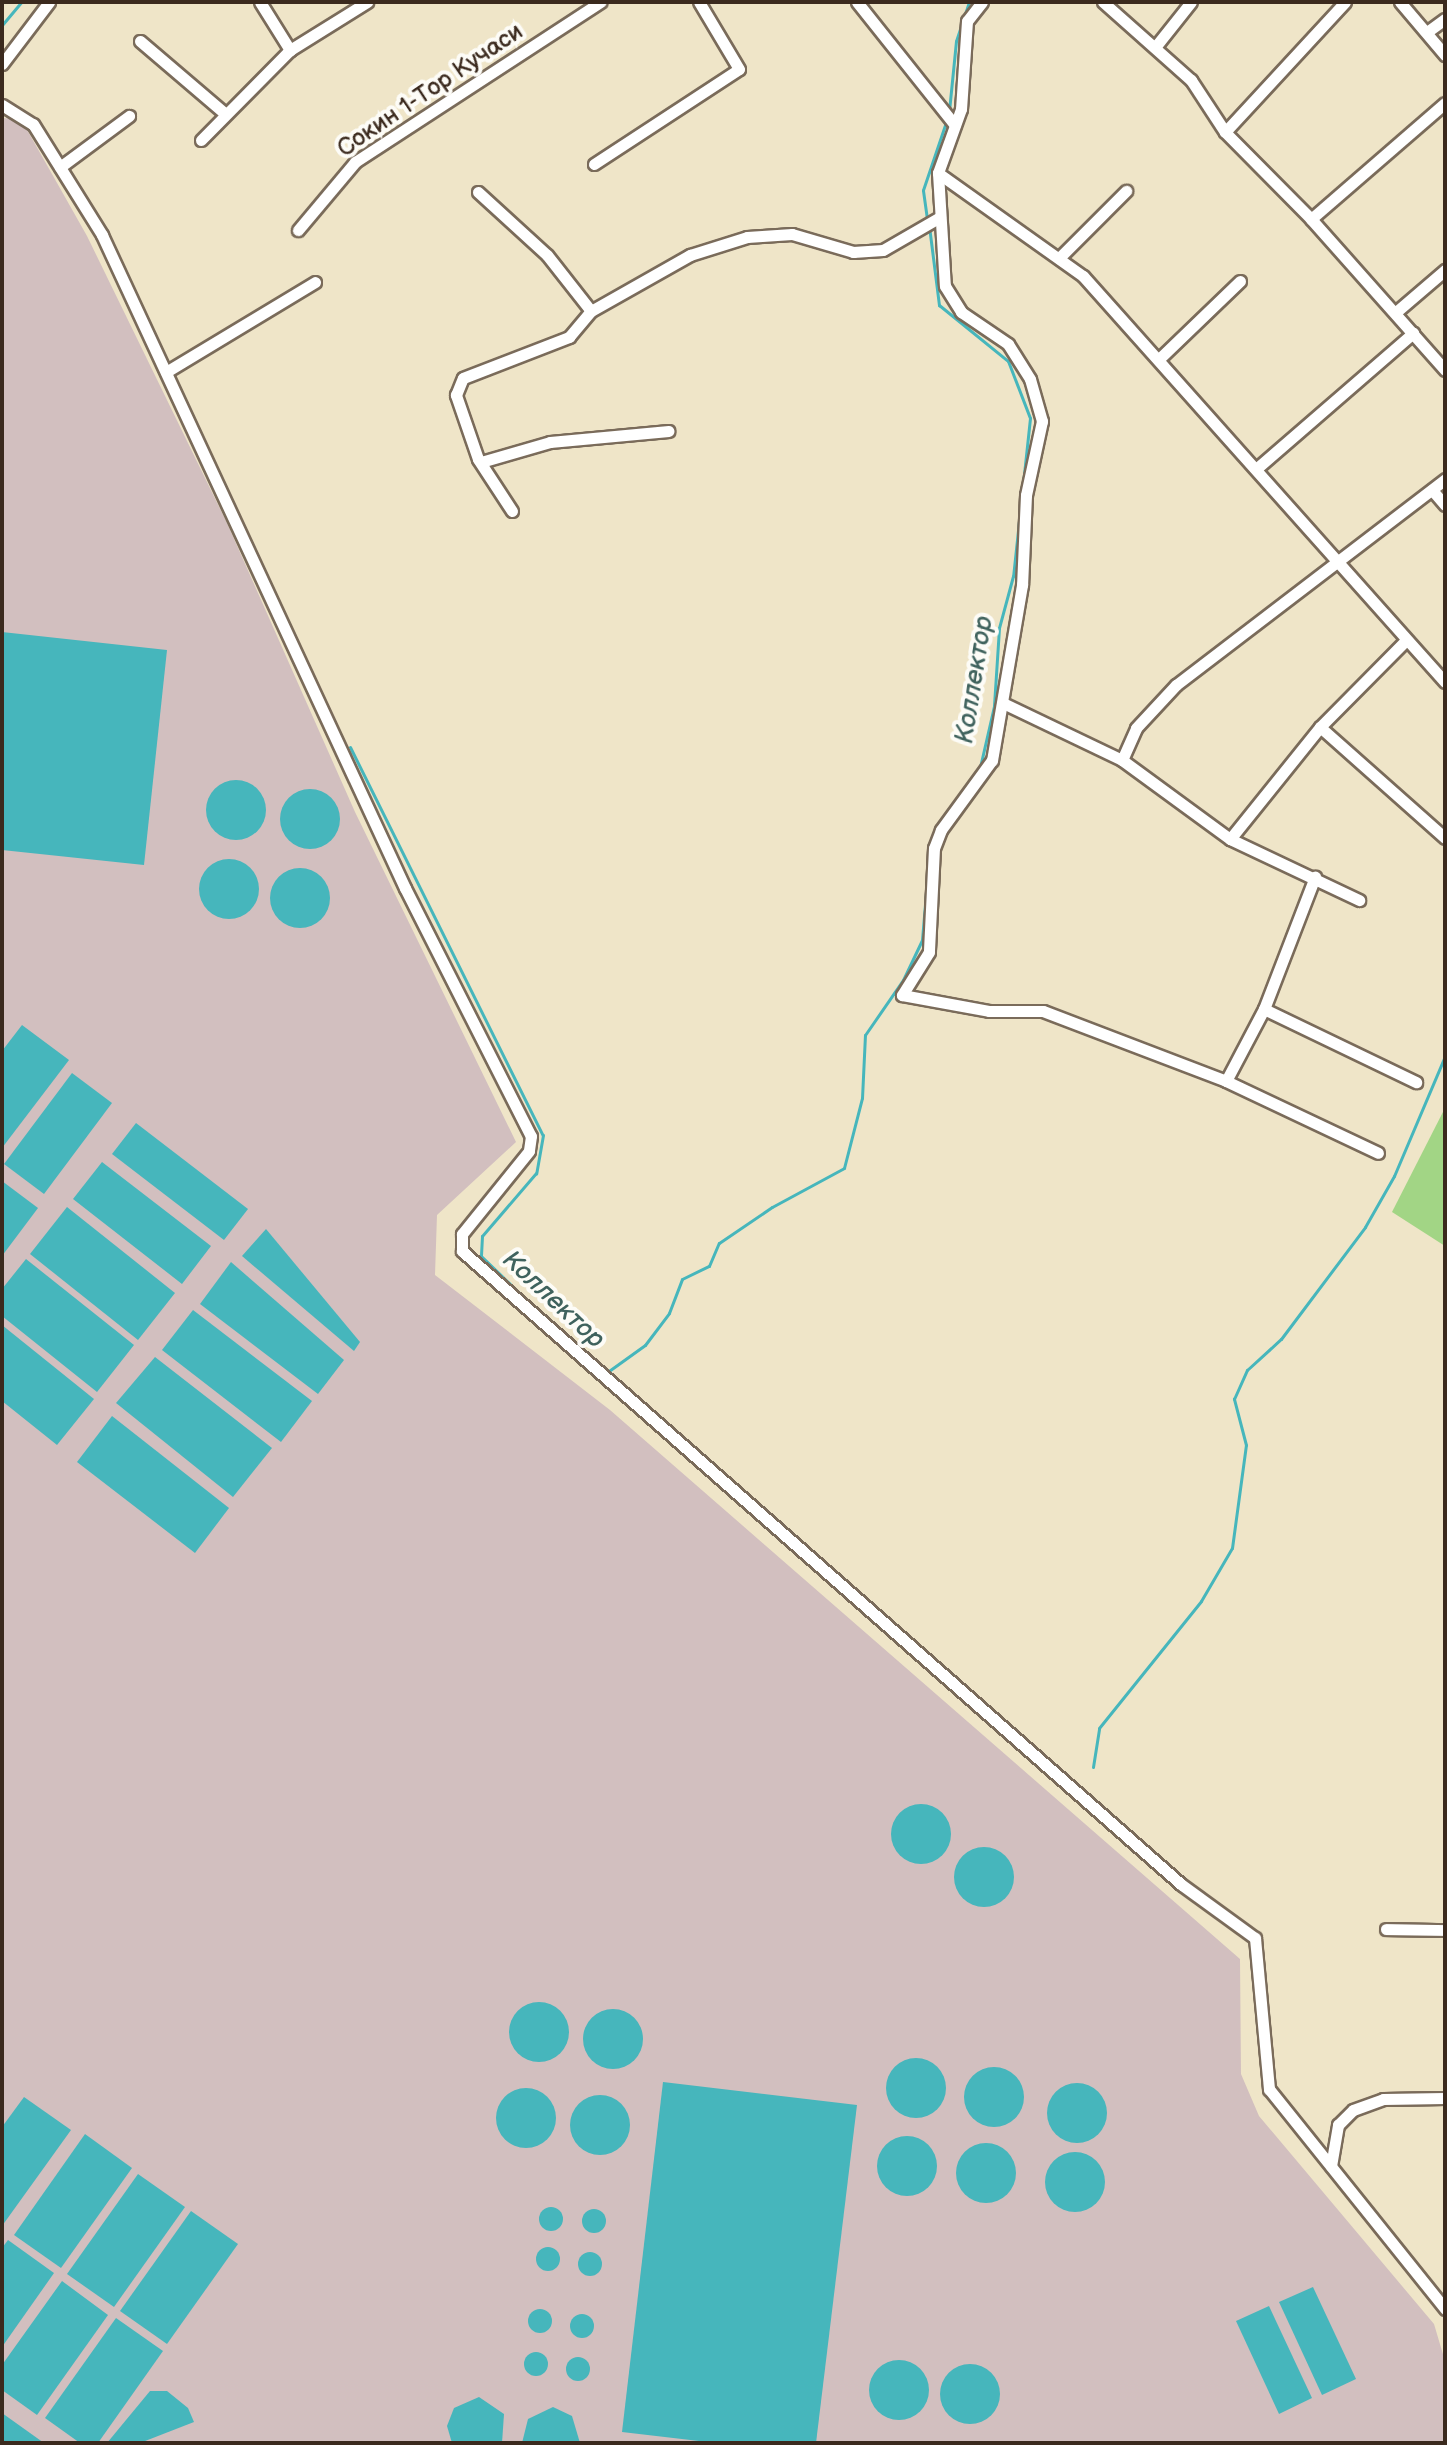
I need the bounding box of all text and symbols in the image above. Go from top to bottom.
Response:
street label: Сокин 1-Тор Kучаси [332,17,528,163]
water label: Коллектор [950,614,1000,746]
water label: Коллектор [495,1245,611,1355]

